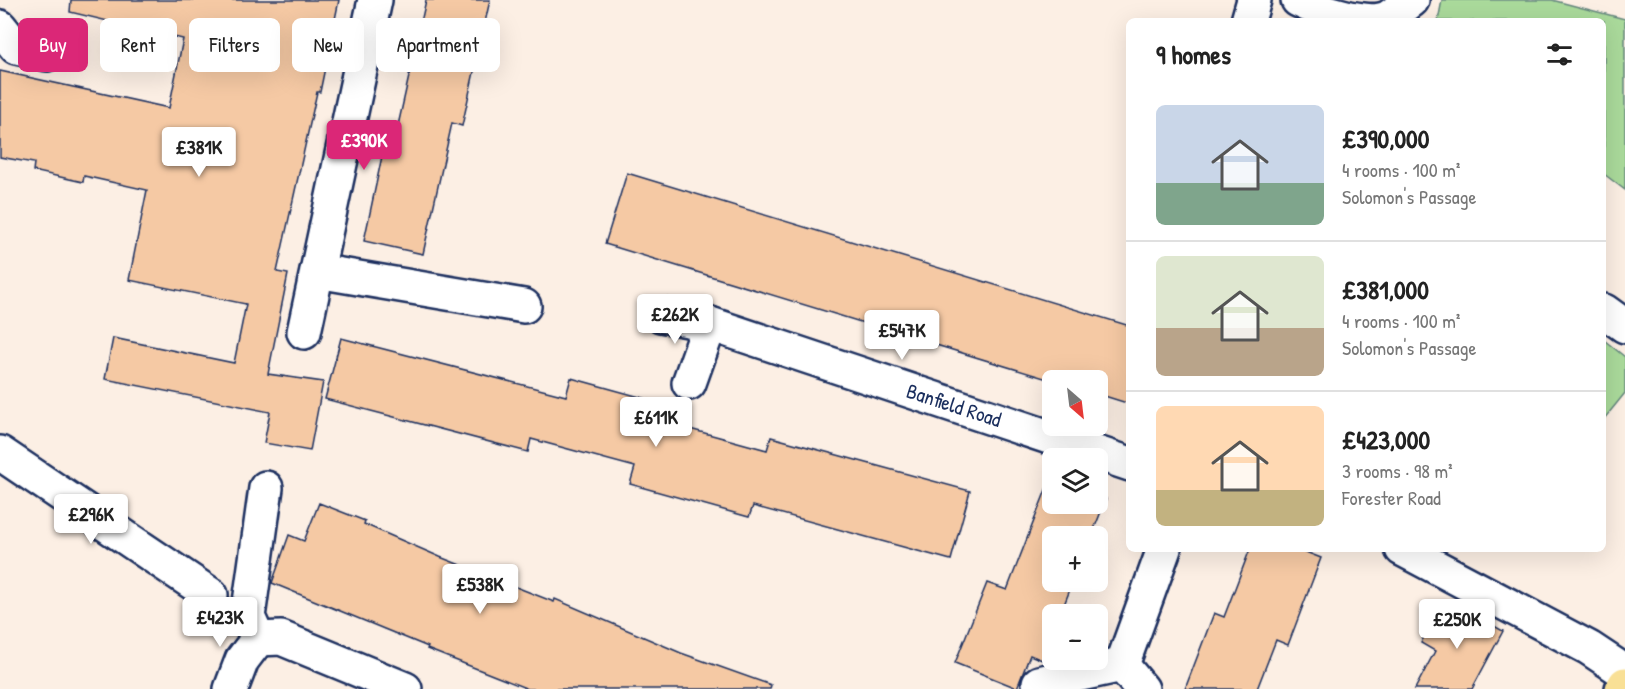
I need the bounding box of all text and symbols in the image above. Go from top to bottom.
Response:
chip: Buy [18,18,88,72]
chip: Rent [100,18,177,72]
chip: Filters [189,18,280,72]
chip: New [292,18,364,72]
chip: Apartment [376,18,500,72]
text: 9 homes [1156,37,1231,72]
icon: filters [1543,38,1576,71]
pin: £390K [322,120,406,171]
text: £390,000 [1342,121,1429,156]
text: £390K [341,126,387,153]
pin: £381K [157,127,241,178]
icon: home [1204,129,1276,201]
text: £381K [176,133,222,160]
text: 4 rooms · 100 m² [1342,156,1460,183]
text: Solomon's Passage [1342,183,1476,210]
text: £381,000 [1342,272,1429,307]
icon: home [1204,280,1276,352]
pin: £262K [633,294,717,345]
text: £262K [651,300,699,327]
text: 4 rooms · 100 m² [1342,307,1460,334]
pin: £547K [860,310,944,361]
text: £547K [878,316,926,343]
text: Solomon's Passage [1342,334,1476,361]
north arrow [1042,370,1108,436]
map controls [1042,370,1108,670]
street label: Banfield Road [903,376,1005,434]
pin: £611K [614,397,698,448]
text: £611K [634,403,678,430]
text: £423,000 [1342,422,1430,457]
icon: home [1204,430,1276,502]
button: layers [1042,448,1108,514]
text: 3 rooms · 98 m² [1342,457,1453,484]
text: Forester Road [1342,484,1441,511]
pin: £296K [49,494,133,545]
text: £296K [68,500,114,527]
button: + [1042,526,1108,592]
pin: £538K [438,564,522,615]
text: £538K [456,570,504,597]
pin: £423K [178,597,262,648]
pin: £250K [1415,599,1499,650]
text: £423K [196,603,244,630]
button: − [1042,604,1108,670]
text: £250K [1433,605,1481,632]

